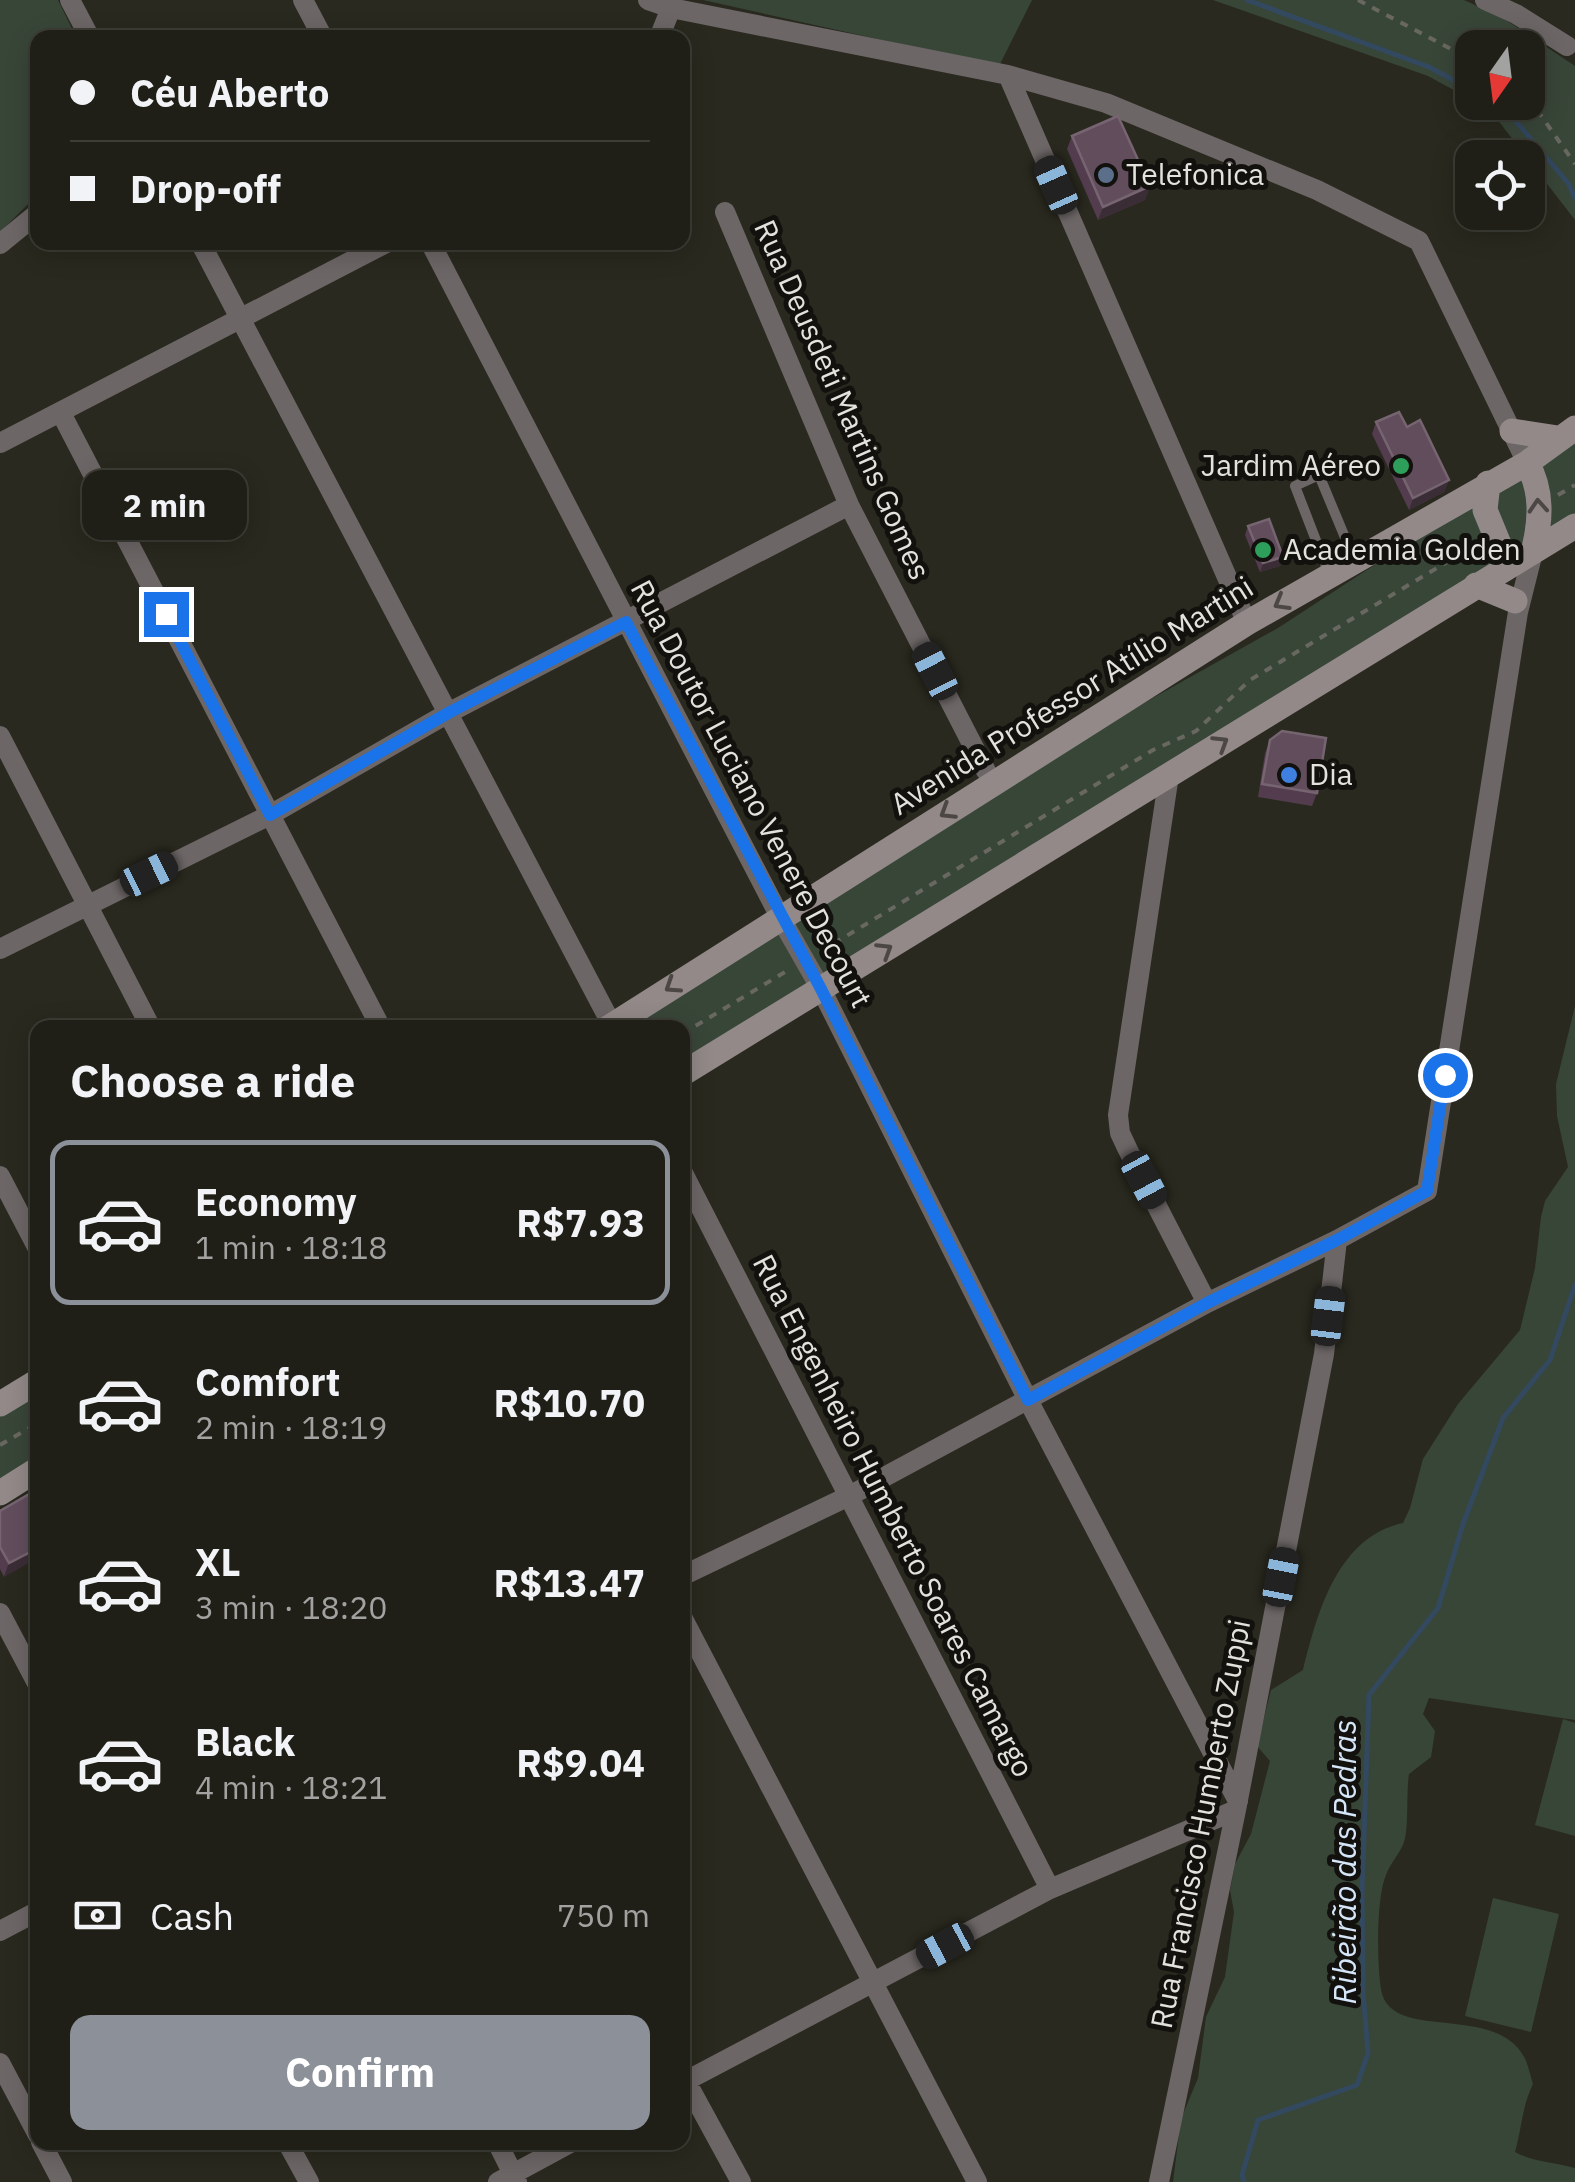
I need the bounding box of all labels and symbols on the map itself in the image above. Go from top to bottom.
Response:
north arrow [1455,30,1545,120]
car [1030,151,1082,219]
place label: Telefonica [1126,154,1264,193]
marker: Telefonica [1095,164,1117,186]
street label: Rua Deusdeti Martins Gomes [746,213,940,585]
place label: Jardim Aéreo [1201,445,1381,484]
marker: Jardim Aéreo [1390,455,1412,477]
callout: 2 min [84,469,248,539]
one-way arrow [1528,498,1549,514]
place label: Academia Golden [1283,529,1521,568]
marker: Academia Golden [1252,539,1274,561]
street label: Avenida Professor Atílio Martini [882,567,1260,823]
street label: Rua Doutor Luciano Venere Decourt [623,573,882,1014]
one-way arrow [1274,591,1292,610]
route end [144,592,189,637]
car [908,637,962,705]
one-way arrow [1210,736,1228,755]
place label: Dia [1309,754,1353,793]
marker: Dia [1278,764,1300,786]
one-way arrow [939,800,957,819]
car [115,847,183,901]
one-way arrow [874,943,892,962]
one-way arrow [665,974,683,993]
route start [1423,1053,1468,1098]
car [1117,1146,1171,1214]
street label: Rua Engenheiro Humberto Soares Camargo [745,1247,1044,1783]
car [1309,1284,1347,1348]
car [1261,1545,1301,1609]
street label: Rua Francisco Humberto Zuppi [1141,1616,1258,2032]
water label: Ribeirão das Pedras [1323,1719,1365,2005]
car [911,1919,979,1973]

